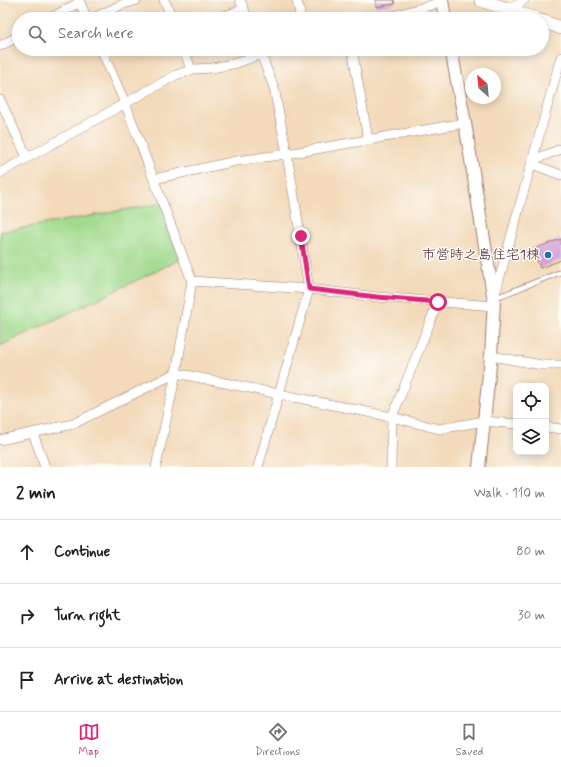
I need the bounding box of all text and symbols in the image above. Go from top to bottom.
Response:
search box [12,12,549,56]
icon: search [26,23,48,45]
text: Search here [58,24,134,44]
north arrow [465,68,501,104]
route end [292,227,310,245]
place label: 市営時之島住宅1棟 [422,246,541,264]
marker: 市営時之島住宅1棟 [543,250,553,260]
route start [429,293,447,311]
map controls [513,383,549,455]
button: locate [513,383,549,419]
button: layers [513,419,549,455]
text: 2 min [16,482,56,504]
text: Walk · 110 m [474,485,545,502]
icon: ahead [16,541,38,563]
text: Continue [54,542,110,562]
text: 80 m [516,543,545,560]
icon: right [16,605,38,627]
text: Turn right [54,606,121,626]
text: 30 m [518,607,545,624]
icon: arrive [16,669,38,691]
text: Arrive at destination [54,670,183,690]
tab: Map [78,721,100,759]
tab: Directions [255,721,300,759]
tab: Saved [456,721,483,759]

